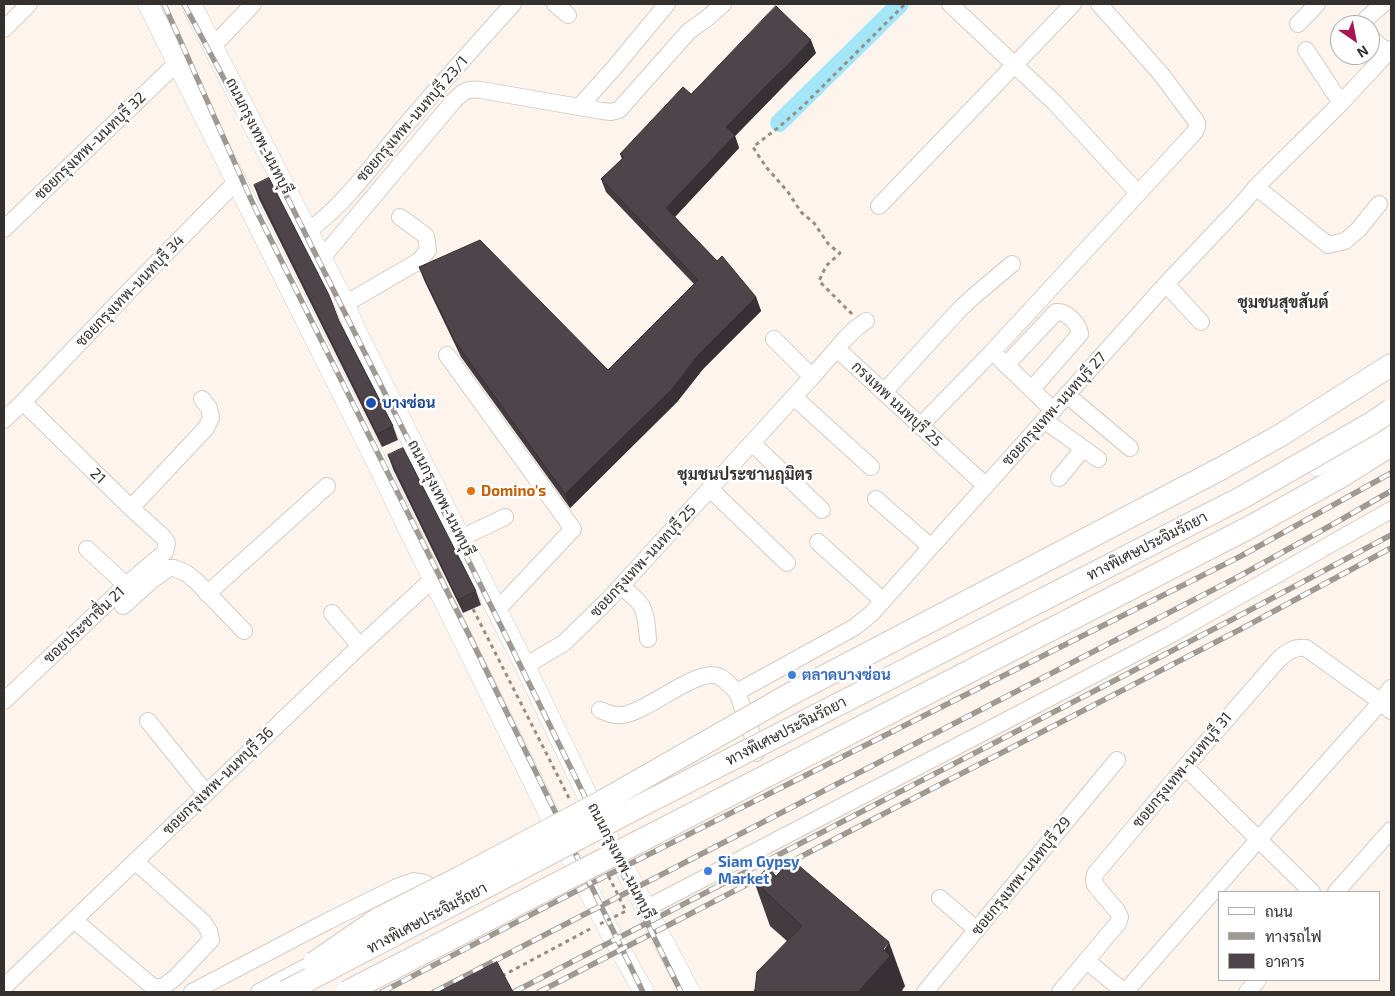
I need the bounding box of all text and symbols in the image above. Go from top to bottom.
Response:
north arrow [1330,15,1380,65]
text: N [1354,42,1372,62]
street label: ซอยกรุงเทพ-นนทบุรี 23/1 [352,52,472,186]
street label: ถนนกรุงเทพ-นนทบุรี [222,75,296,197]
street label: ซอยกรุงเทพ-นนทบุรี 32 [31,88,149,204]
street label: ซอยกรุงเทพ-นนทบุรี 34 [72,231,188,351]
district label: ชุมชนสุขสันต์ [1237,293,1329,313]
street label: ซอยกรุงเทพ-นนทบุรี 27 [998,348,1110,470]
street label: กรงเทพ นนทบุรี 25 [848,357,946,451]
place label: บางซ่อน [382,394,435,412]
marker: บางซ่อน [364,396,378,410]
street label: ถนนกรุงเทพ-นนทบุรี [404,437,478,559]
street label: 21 [87,465,109,487]
district label: ชุมชนประชานฤมิตร [677,465,813,485]
place label: Domino's [481,482,546,500]
marker: Domino's [465,485,477,497]
street label: ซอยกรุงเทพ-นนทบุรี 25 [586,501,700,621]
street label: ทางพิเศษประจิมรัถยา [1084,508,1210,584]
street label: ซอยประชาชื่น 21 [40,583,128,667]
place label: ตลาดบางซ่อน [802,666,891,684]
marker: ตลาดบางซ่อน [786,669,798,681]
street label: ทางพิเศษประจิมรัถยา [723,693,849,769]
street label: ซอยกรุงเทพ-นนทบุรี 31 [1129,709,1235,831]
street label: ซอยกรุงเทพ-นนทบุรี 36 [159,723,277,839]
street label: ถนนกรุงเทพ-นนทบุรี [584,800,658,922]
street label: ซอยกรุงเทพ-นนทบุรี 29 [968,813,1074,939]
place label: Siam Gypsy Market [718,853,800,888]
marker: Siam Gypsy Market [702,865,714,877]
street label: ทางพิเศษประจิมรัถยา [364,879,490,957]
legend [1218,891,1380,981]
text: ถนน [1265,902,1293,920]
text: ทางรถไฟ [1265,927,1322,945]
text: อาคาร [1265,952,1305,970]

